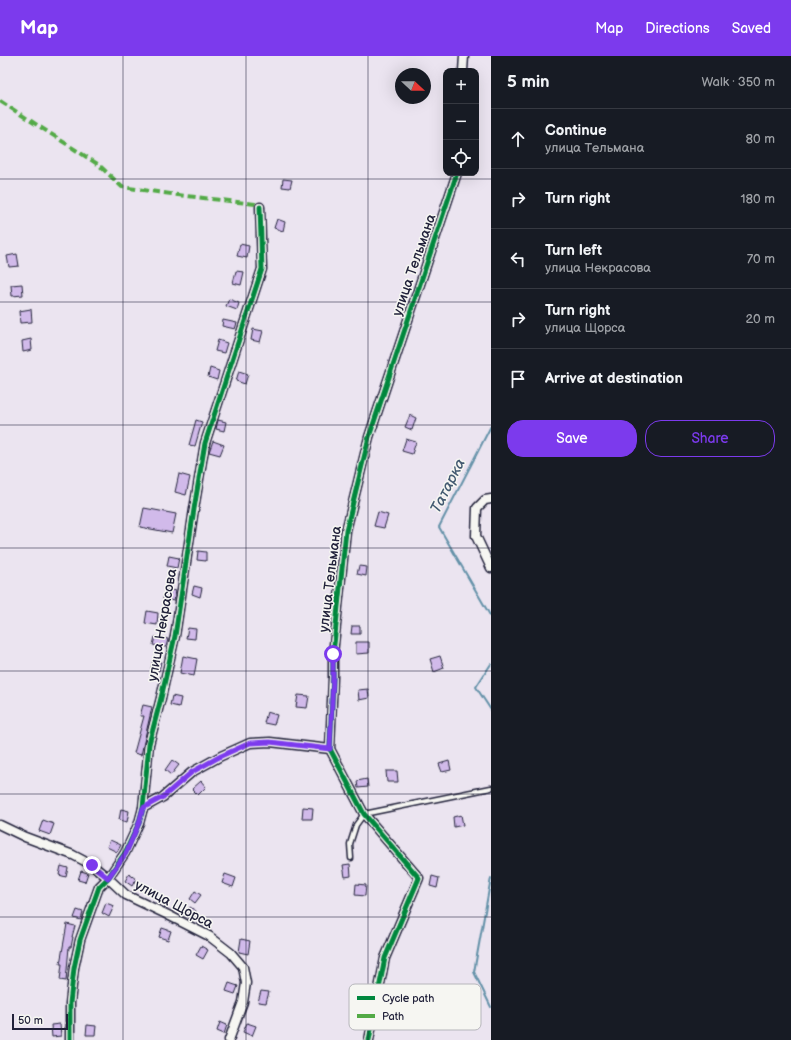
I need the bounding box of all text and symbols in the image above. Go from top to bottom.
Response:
text: Map [20,17,58,40]
text: Map [595,20,623,37]
text: Directions [645,20,710,37]
text: Saved [732,20,771,37]
north arrow [395,68,431,104]
map controls [443,68,479,176]
button: + [443,68,479,104]
text: 5 min [507,72,550,92]
text: Walk · 350 m [701,74,775,90]
button: − [443,104,479,140]
text: Continue [545,121,607,140]
icon: ahead [507,128,529,150]
text: 80 m [746,131,775,147]
button: locate [443,140,479,176]
text: улица Тельмана [545,140,644,156]
icon: right [507,188,529,210]
text: Turn right [545,189,610,208]
text: 180 m [740,191,775,207]
street label: улица Тельмана [389,211,440,318]
text: Turn left [545,241,602,260]
icon: left [507,248,529,270]
text: 70 m [747,251,775,267]
text: улица Некрасова [545,260,651,276]
text: Turn right [545,301,610,320]
icon: right [507,308,529,330]
text: 20 m [745,311,775,327]
text: улица Щорса [545,320,625,336]
icon: arrive [507,368,529,390]
text: Arrive at destination [545,369,683,388]
button: Save [507,420,637,457]
button: Share [645,420,775,457]
water label: Татарка [426,455,470,517]
street label: улица Тельмана [315,524,345,633]
street label: улица Некрасова [144,567,180,683]
route start [324,645,342,663]
route end [83,856,101,874]
street label: улица Щорса [132,876,217,932]
legend [349,984,481,1030]
text: Cycle path [382,992,434,1005]
text: Path [382,1010,404,1023]
scale bar [12,1012,68,1031]
text: 50 m [18,1014,43,1027]

